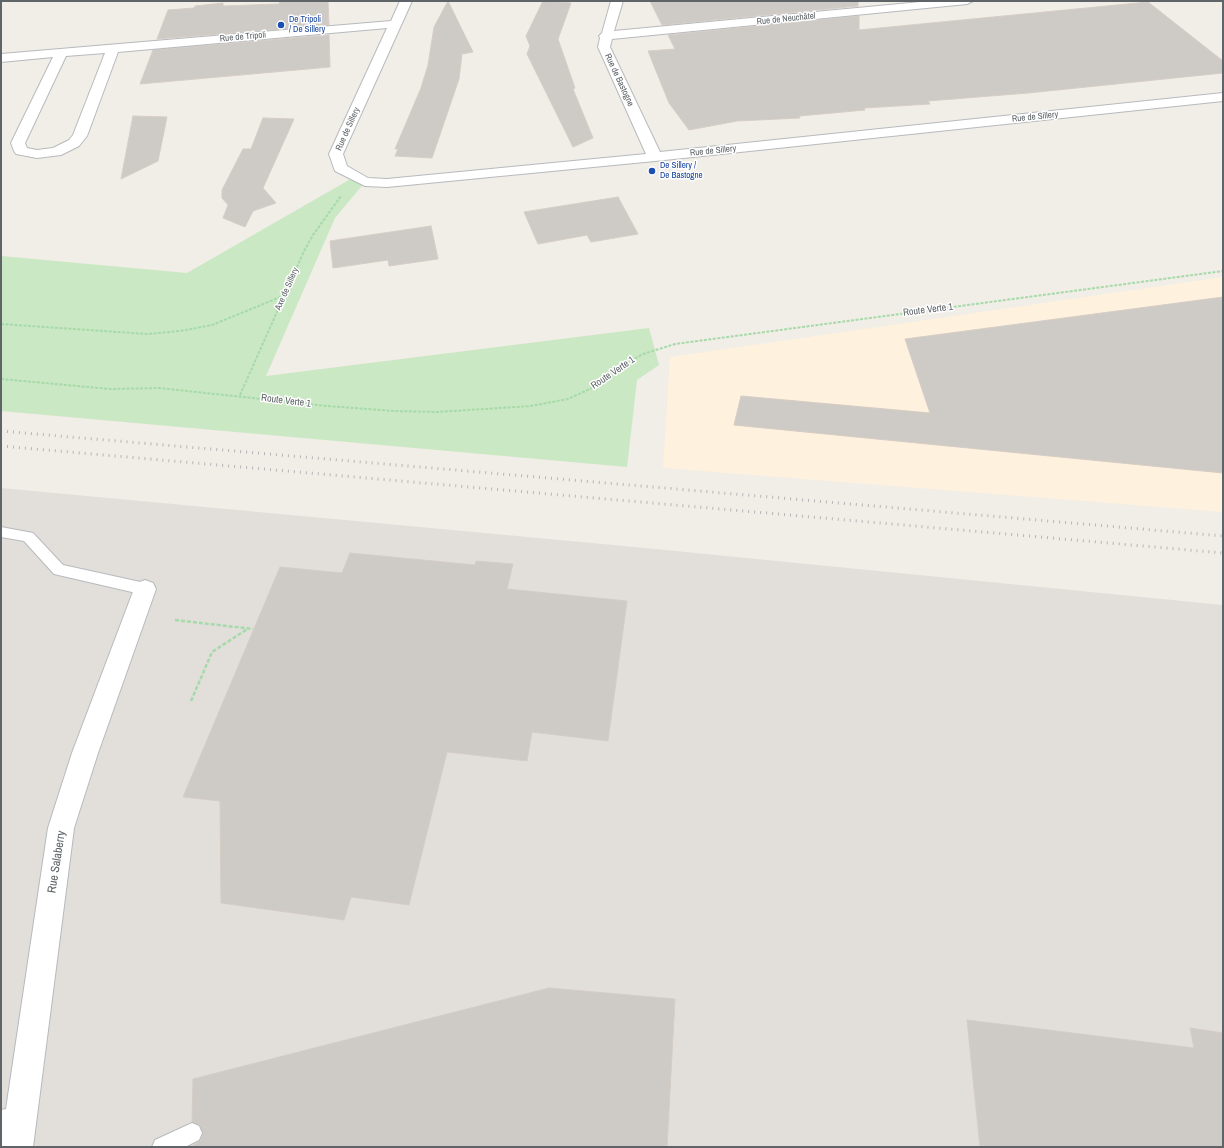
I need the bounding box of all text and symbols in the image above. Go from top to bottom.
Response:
street label: Rue de Neuchâtel [756,11,816,27]
place label: De Tripoli / De Sillery [289,15,325,36]
marker: De Tripoli / De Sillery [276,20,286,30]
street label: Rue de Tripoli [219,30,267,44]
street label: Rue de Bastogne [602,52,636,108]
street label: Rue de Sillery [334,106,362,152]
street label: Rue de Sillery [1011,109,1059,125]
street label: Rue de Sillery [689,143,737,159]
place label: De Sillery / De Bastogne [660,161,703,182]
marker: De Sillery / De Bastogne [647,166,657,176]
street label: Axe de Sillery [273,266,301,312]
street label: Route Verte 1 [902,301,954,319]
street label: Route Verte 1 [589,354,637,392]
street label: Route Verte 1 [260,392,312,410]
street label: Rue Salaberry [45,830,69,894]

